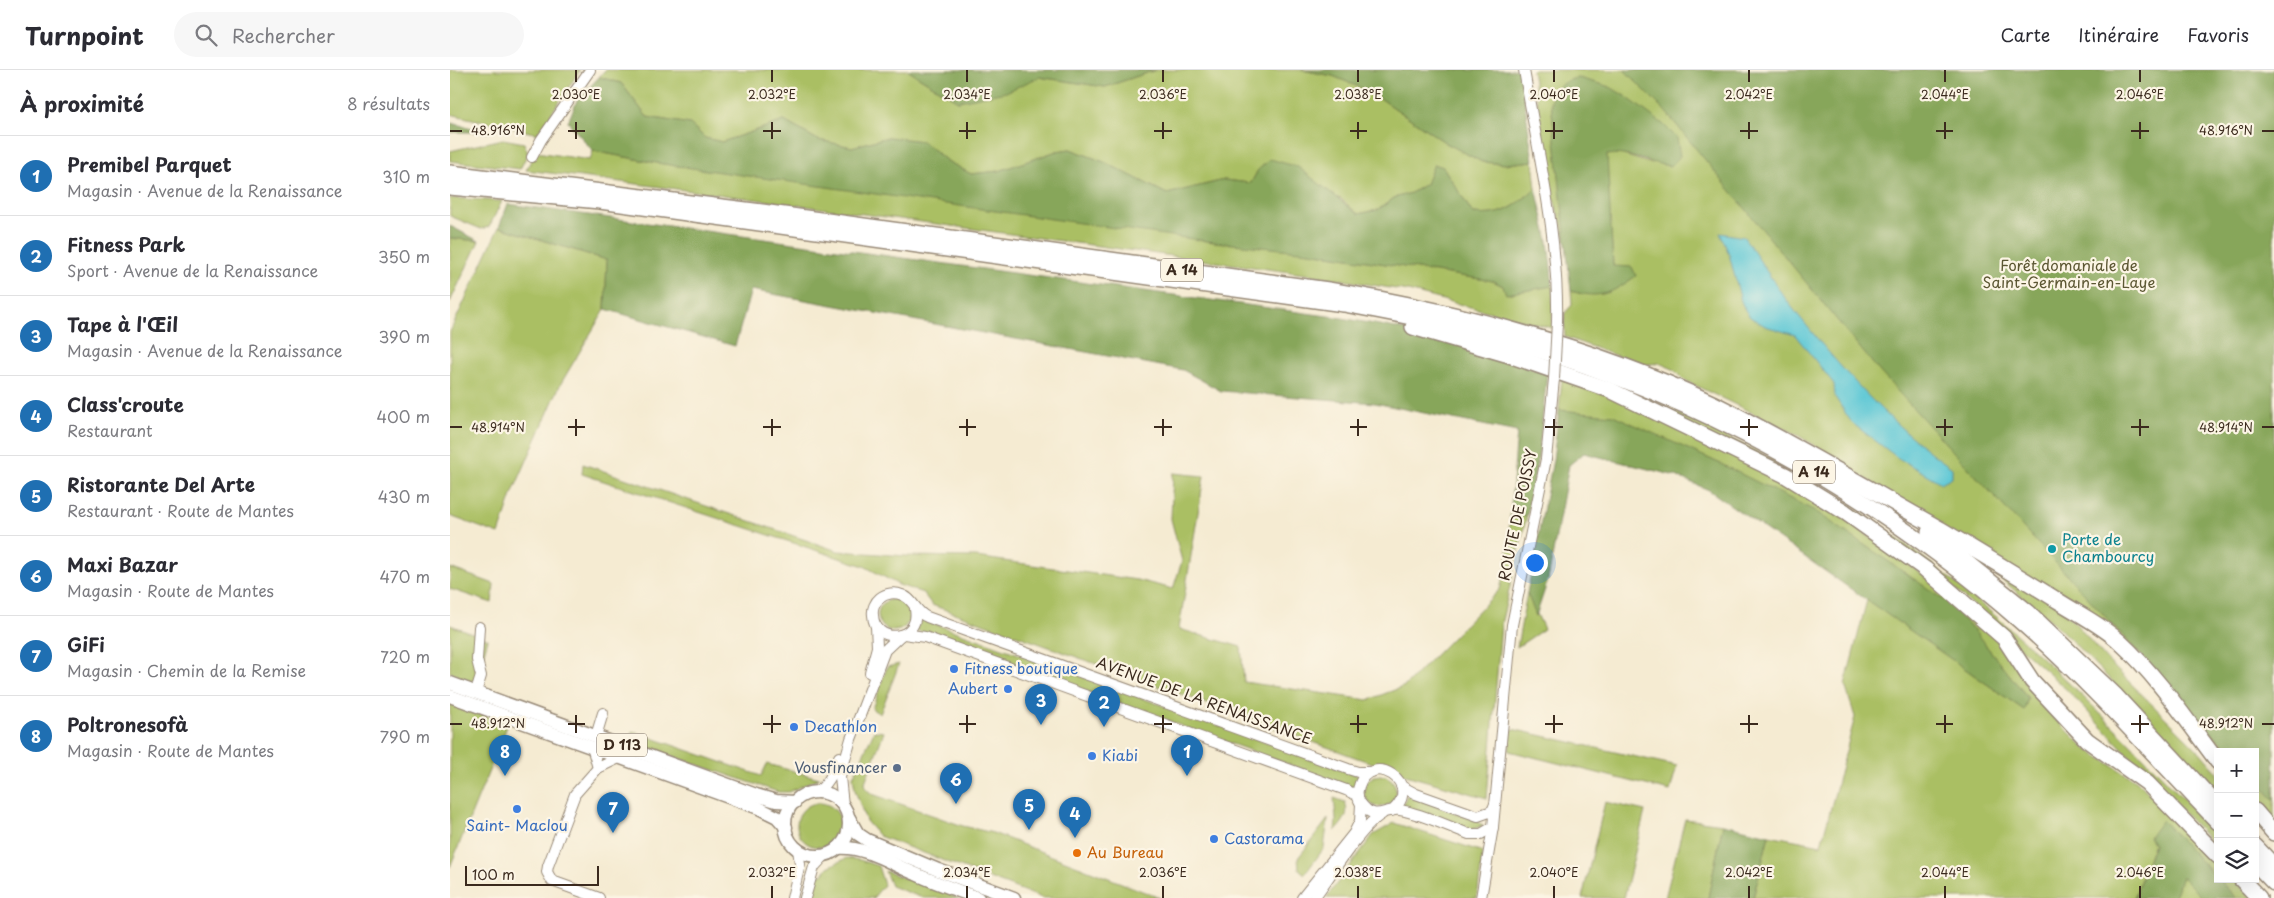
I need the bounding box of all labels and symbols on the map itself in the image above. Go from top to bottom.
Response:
text: 2.030°E [552,85,600,103]
text: 2.032°E [748,85,796,103]
text: 2.034°E [943,85,991,103]
text: 2.036°E [1139,85,1187,103]
text: 2.038°E [1334,85,1382,103]
text: 2.040°E [1529,85,1579,103]
text: 2.042°E [1725,85,1773,103]
text: 2.044°E [1921,85,1969,103]
text: 2.046°E [2116,85,2164,103]
text: 48.916°N [471,121,525,139]
text: 48.916°N [2199,121,2253,139]
park label: Forêt domaniale de Saint-Germain-en-Laye [1983,253,2155,293]
road number: A 14 [1161,258,1203,282]
text: 48.914°N [471,418,525,436]
text: 48.914°N [2199,418,2253,436]
street label: ROUTE DE POISSY [1491,446,1542,583]
road number: A 14 [1793,461,1835,484]
place label: Porte de Chambourcy [2062,527,2154,567]
marker: Porte de Chambourcy [2046,543,2058,555]
your location [1522,550,1548,576]
street label: AVENUE DE LA RENAISSANCE [1094,650,1316,749]
place label: Fitness boutique [964,656,1078,679]
marker: Fitness boutique [948,663,960,675]
place label: Aubert [948,676,998,699]
marker: Aubert [1002,683,1014,695]
pin: 3 [1025,684,1057,725]
pin: 2 [1088,686,1120,727]
text: 48.912°N [471,714,525,732]
place label: Decathlon [804,714,877,737]
text: 48.912°N [2199,714,2253,732]
marker: Decathlon [788,721,800,733]
road number: D 113 [597,734,647,756]
pin: 8 [489,735,521,776]
pin: 1 [1171,735,1203,776]
place label: Kiabi [1102,743,1138,766]
marker: Kiabi [1086,750,1098,762]
place label: Vousfinancer [794,755,887,778]
marker: Vousfinancer [891,762,903,774]
pin: 6 [940,763,972,804]
pin: 5 [1013,789,1045,830]
pin: 7 [597,792,629,833]
pin: 4 [1059,797,1091,838]
marker: Saint- Maclou [511,803,523,815]
place label: Saint- Maclou [466,813,568,836]
place label: Castorama [1224,826,1305,849]
marker: Castorama [1208,833,1220,845]
place label: Au Bureau [1087,840,1164,863]
marker: Au Bureau [1071,847,1083,859]
scale bar [465,863,599,886]
text: 2.032°E [748,863,796,881]
text: 2.034°E [943,863,991,881]
text: 2.036°E [1139,863,1187,881]
text: 2.038°E [1334,863,1382,881]
text: 2.040°E [1529,863,1579,881]
text: 2.042°E [1725,863,1773,881]
text: 2.044°E [1921,863,1969,881]
text: 2.046°E [2116,863,2164,881]

